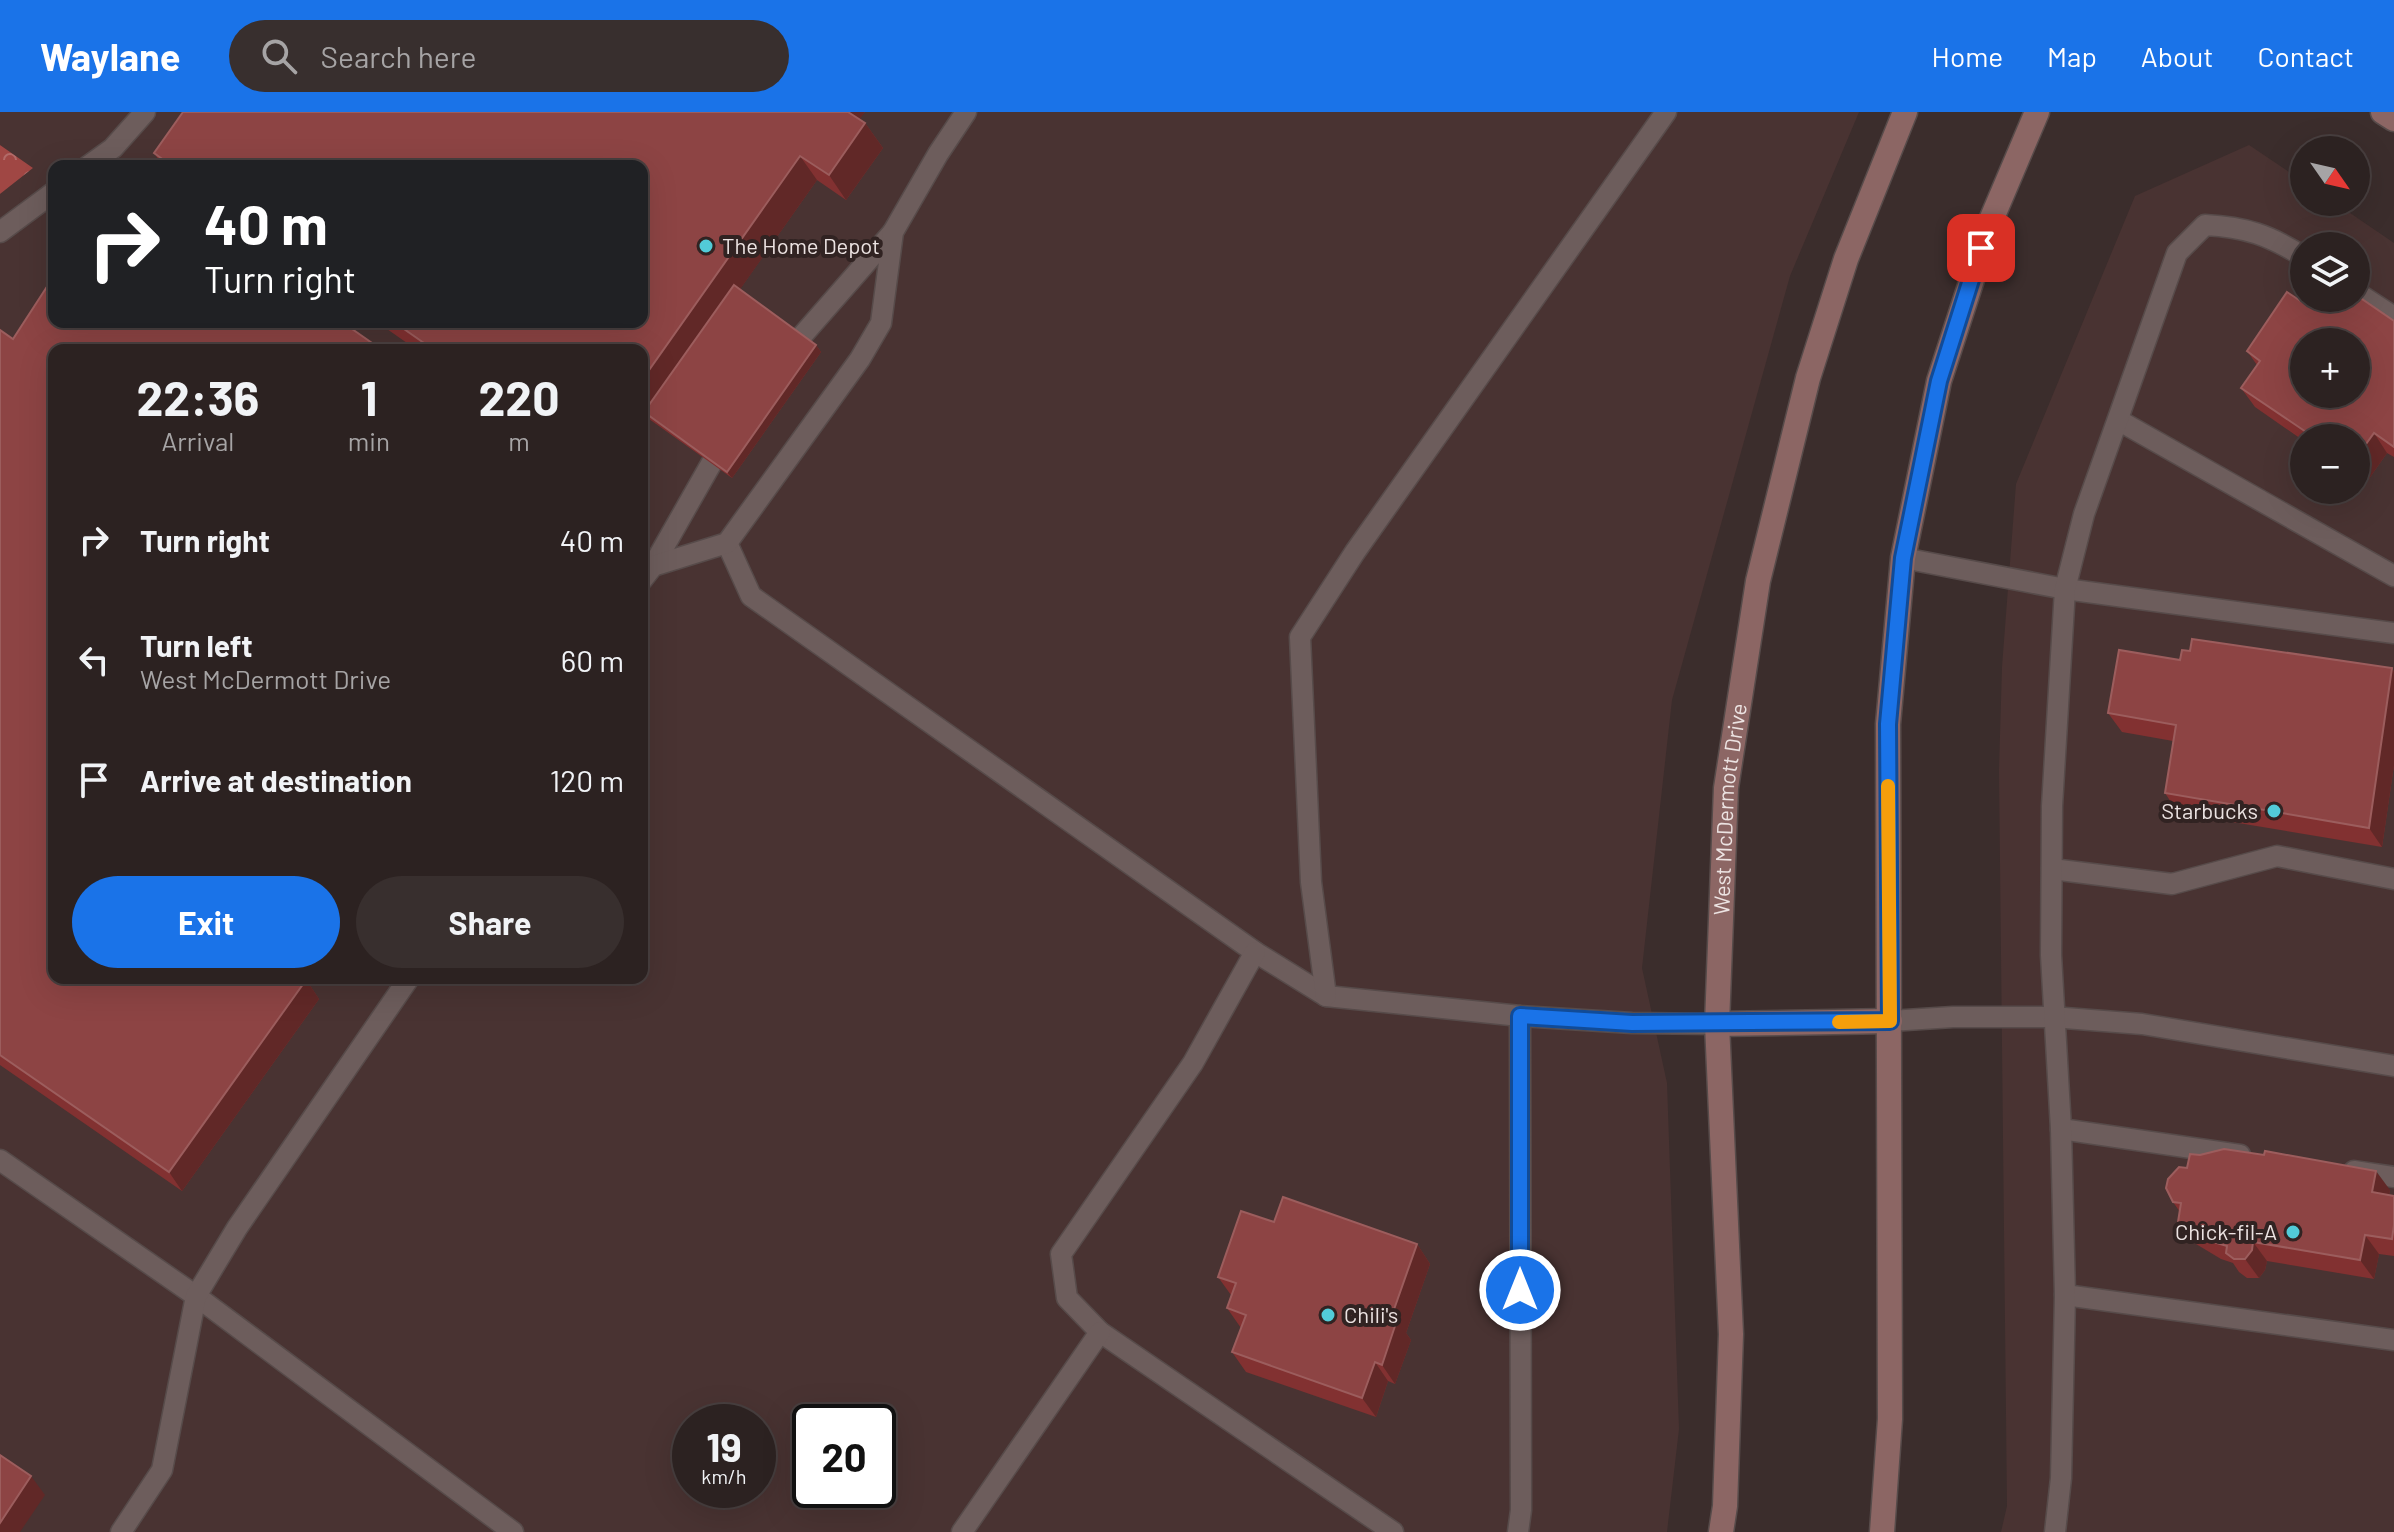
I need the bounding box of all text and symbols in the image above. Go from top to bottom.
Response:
search box [229,20,789,92]
text: Waylane [40,33,181,79]
icon: search [257,34,301,78]
text: Search here [321,38,476,74]
text: Home [1932,39,2003,73]
text: Map [2047,39,2097,73]
text: About [2141,39,2213,73]
text: Contact [2257,39,2354,73]
north arrow [2290,136,2370,216]
map controls [2290,136,2370,504]
text: 40 m [204,189,328,256]
icon: right [72,192,176,296]
pin [1947,214,2015,282]
icon: arrive [1959,226,2003,270]
place label: The Home Depot [722,232,880,258]
button: layers [2290,232,2370,312]
marker: The Home Depot [697,237,715,255]
text: Turn right [204,257,356,300]
button: + [2290,328,2370,408]
text: 22:36 [136,368,259,426]
text: 1 [360,368,377,426]
text: 220 [478,368,560,426]
button: − [2290,424,2370,504]
text: Arrival [162,425,234,456]
text: min [348,425,390,456]
text: m [508,425,530,456]
icon: right [72,518,116,562]
text: Turn right [140,522,270,558]
text: 40 m [560,522,624,558]
text: Turn left [140,627,253,663]
icon: left [72,638,116,682]
text: 60 m [561,642,624,678]
text: West McDermott Drive [140,663,391,694]
street label: West McDermott Drive [1707,701,1751,916]
icon: arrive [72,758,116,802]
text: Arrive at destination [140,762,412,798]
text: 120 m [550,762,624,798]
place label: Starbucks [2161,797,2258,823]
marker: Starbucks [2265,802,2283,820]
button: Exit [72,876,340,968]
button: Share [356,876,624,968]
place label: Chick-fil-A [2175,1218,2277,1244]
marker: Chick-fil-A [2284,1223,2302,1241]
position arrow [1478,1248,1562,1332]
place label: Chili's [1344,1301,1398,1327]
marker: Chili's [1319,1306,1337,1324]
speed limit sign: 20 [792,1404,896,1508]
text: 19 [706,1422,742,1470]
text: km/h [701,1464,747,1488]

